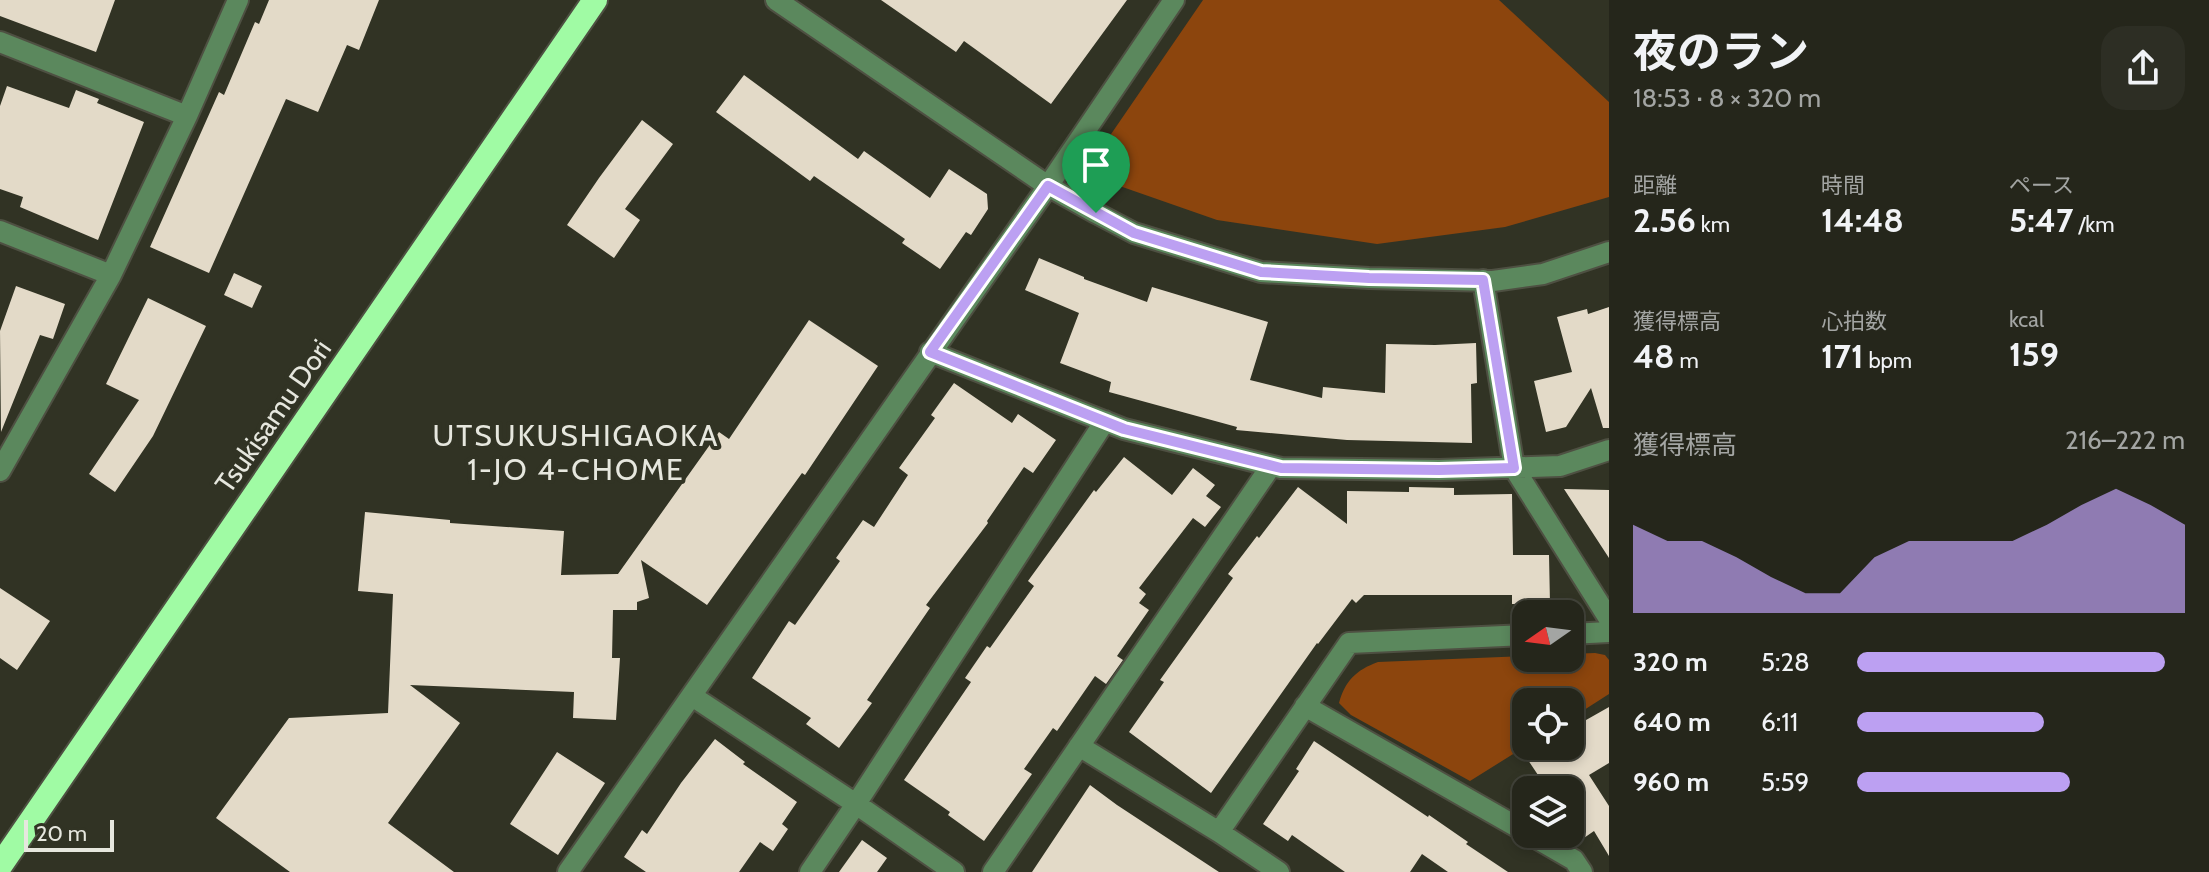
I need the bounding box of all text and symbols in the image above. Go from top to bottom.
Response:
text: 夜のラン [1633,25,1809,78]
button: share [2101,26,2185,110]
text: 18:53 · 8 × 320 m [1633,82,1821,114]
pin [1062,131,1130,213]
icon: arrive [1074,143,1118,187]
text: 距離 [1633,172,1677,199]
text: 時間 [1821,172,1865,199]
text: ペース [2009,172,2074,199]
text: 2.56 [1633,199,1696,241]
text: 14:48 [1821,199,1904,241]
text: 5:47 [2009,199,2073,241]
text: km [1696,211,1730,238]
text: /km [2073,211,2114,238]
text: kcal [2009,306,2044,333]
text: 獲得標高 [1633,308,1721,335]
text: 心拍数 [1821,308,1887,335]
street label: Tsukisamu Dori [208,333,338,499]
text: 159 [2009,333,2059,375]
text: 48 [1633,335,1675,377]
text: 171 [1821,335,1863,377]
text: m [1675,347,1699,374]
text: bpm [1863,347,1912,374]
district label: UTSUKUSHIGAOKA 1-JO 4-CHOME [433,417,719,488]
text: 216–222 m [2065,424,2185,456]
text: 獲得標高 [1633,429,1737,461]
north arrow [1512,600,1584,672]
map controls [1512,600,1584,848]
text: 320 m [1633,646,1708,678]
text: 5:28 [1761,646,1810,678]
button: locate [1512,688,1584,760]
text: 640 m [1633,706,1711,738]
text: 6:11 [1761,706,1798,738]
text: 960 m [1633,766,1709,798]
text: 5:59 [1761,766,1809,798]
button: layers [1512,776,1584,848]
scale bar [24,816,114,852]
text: 20 m [36,820,87,847]

